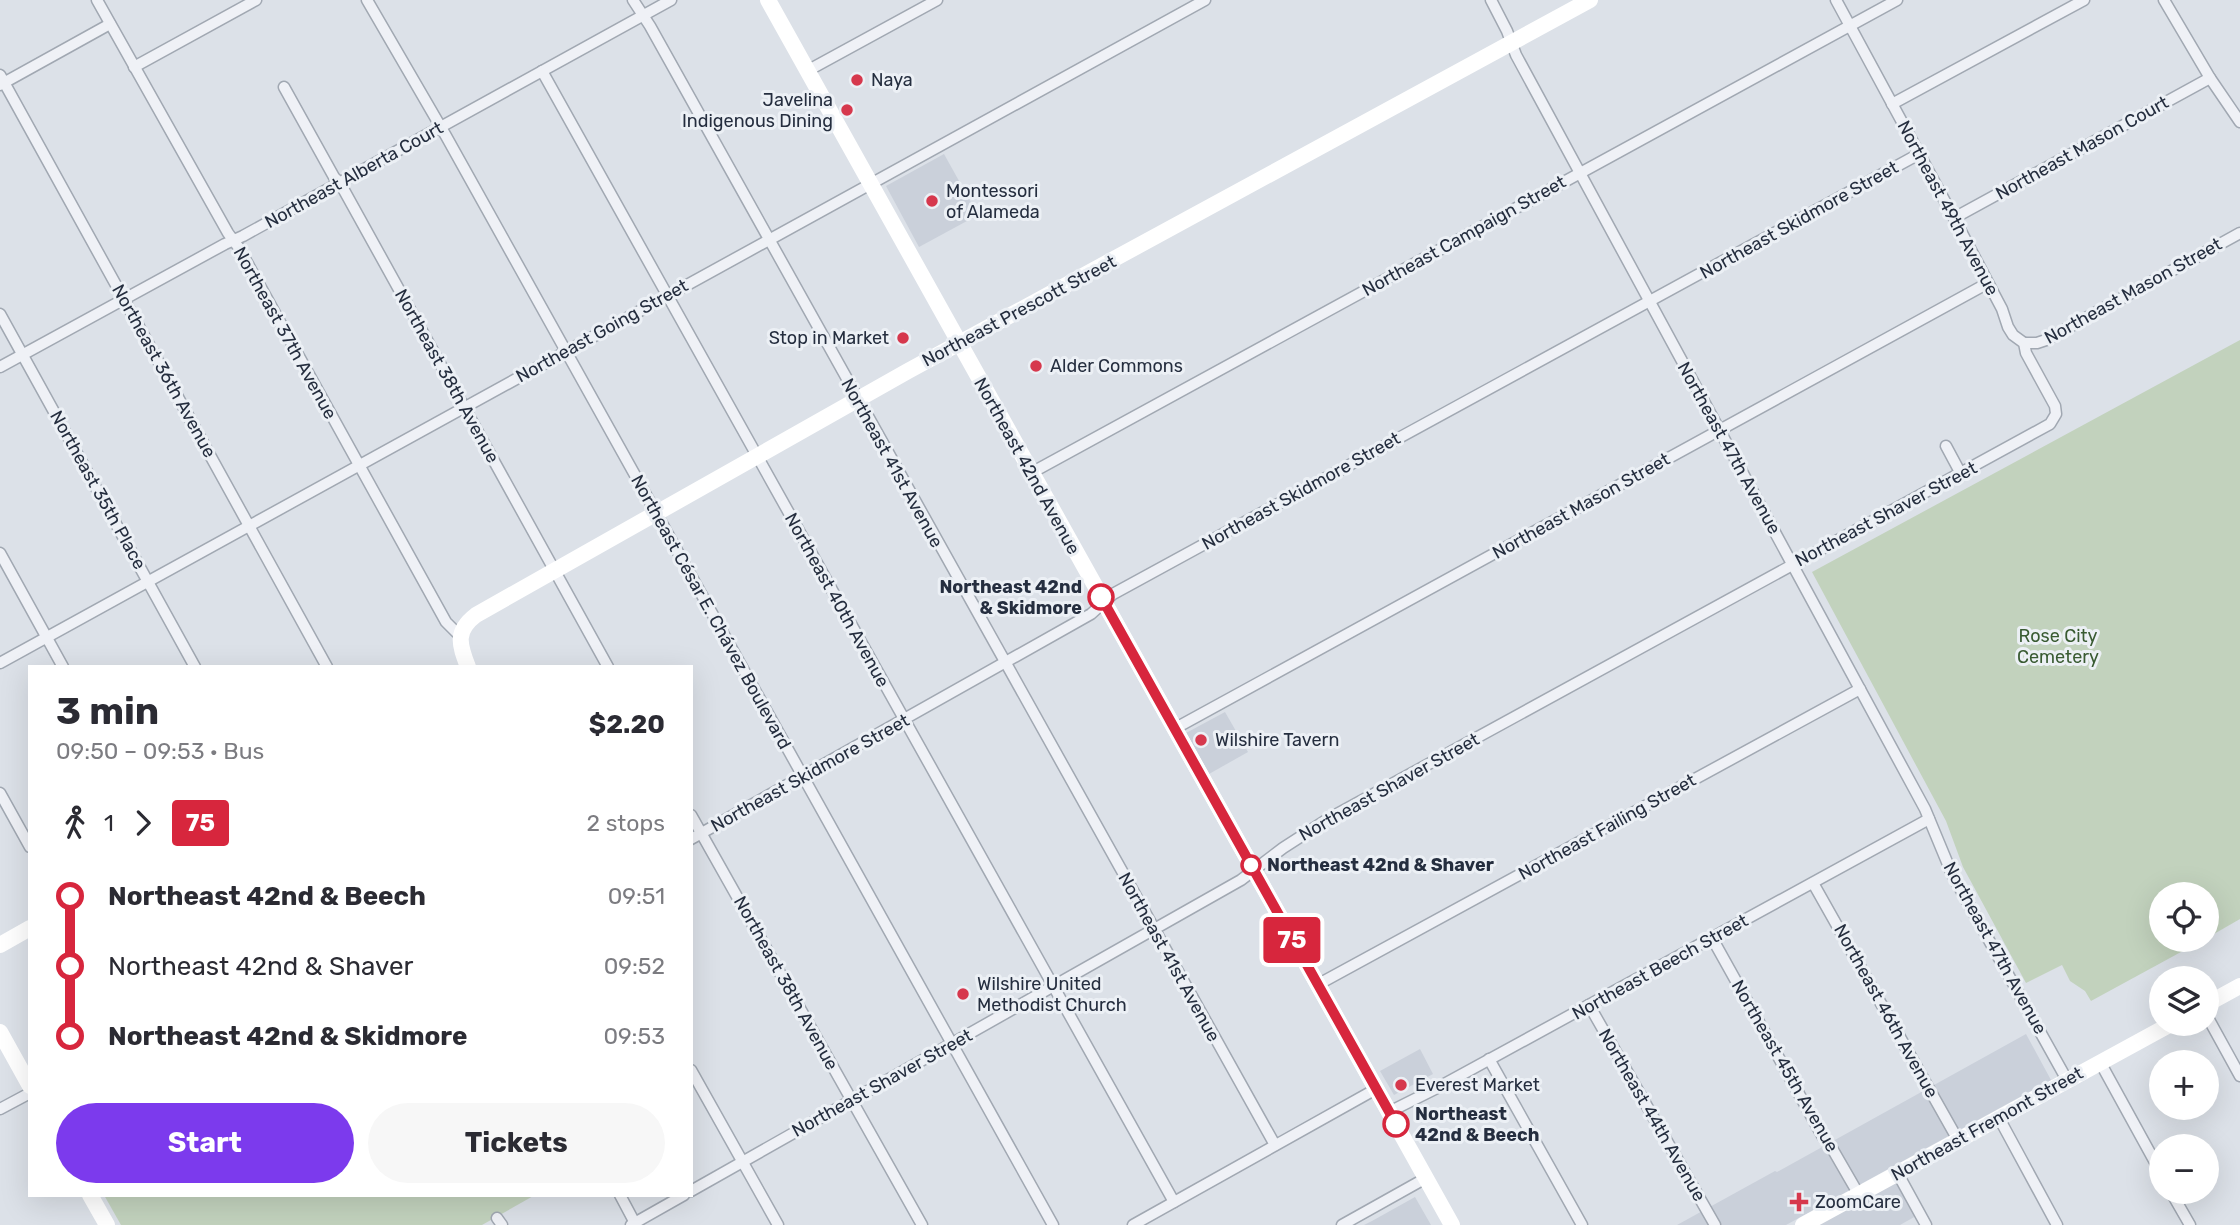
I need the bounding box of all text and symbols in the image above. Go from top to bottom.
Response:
place label: Naya [871,69,913,91]
marker: Naya [849,72,865,88]
place label: Javelina Indigenous Dining [682,89,833,132]
street label: Northeast Mason Court [1992,91,2172,205]
marker: Javelina Indigenous Dining [839,102,855,118]
street label: Northeast Alberta Court [261,117,447,233]
street label: Northeast 49th Avenue [1893,117,2003,299]
street label: Northeast Skidmore Street [1696,156,1902,284]
street label: Northeast Campaign Street [1358,171,1570,301]
place label: Montessori of Alameda [946,180,1040,223]
marker: Montessori of Alameda [924,193,940,209]
street label: Northeast Mason Street [2040,233,2226,349]
street label: Northeast 37th Avenue [229,243,341,423]
street label: Northeast Prescott Street [918,250,1120,372]
street label: Northeast Going Street [512,275,692,387]
street label: Northeast 36th Avenue [107,280,221,462]
street label: Northeast 38th Avenue [390,285,504,467]
place label: Stop in Market [769,327,889,349]
marker: Stop in Market [895,330,911,346]
place label: Alder Commons [1050,355,1183,377]
marker: Alder Commons [1028,358,1044,374]
street label: Northeast 47th Avenue [1673,358,1785,538]
street label: Northeast 42nd Avenue [969,374,1085,558]
street label: Northeast 41st Avenue [836,375,948,551]
street label: Northeast 35th Place [45,407,151,573]
street label: Northeast Skidmore Street [1198,427,1404,555]
street label: Northeast Mason Street [1488,448,1674,564]
street label: Northeast Shaver Street [1791,457,1981,571]
street label: Northeast César E. Chávez Boulevard [626,471,796,753]
street label: Northeast 40th Avenue [780,509,894,691]
place label: Northeast 42nd & Skidmore [939,576,1082,619]
marker: Northeast 42nd & Skidmore [1088,584,1114,610]
park label: Rose City Cemetery [2017,625,2099,668]
text: 3 min [56,688,159,734]
text: $2.20 [589,709,665,740]
street label: Northeast Skidmore Street [707,709,913,837]
street label: Northeast Shaver Street [1295,728,1483,846]
place label: Wilshire Tavern [1215,729,1339,751]
marker: Wilshire Tavern [1193,732,1209,748]
text: 09:50 – 09:53 · Bus [56,737,264,765]
street label: Northeast Failing Street [1514,769,1700,885]
icon: walk [56,804,94,842]
icon: forward [124,804,162,842]
text: 1 [104,809,114,837]
text: 75 [186,809,215,837]
text: 2 stops [587,809,665,837]
place label: Northeast 42nd & Shaver [1267,854,1494,876]
marker: Northeast 42nd & Shaver [1241,855,1261,875]
street label: Northeast 47th Avenue [1939,858,2051,1038]
street label: Northeast 41st Avenue [1113,869,1225,1045]
text: Northeast 42nd & Beech [108,881,426,912]
text: 09:51 [608,882,665,910]
map controls [2149,882,2219,1204]
button: locate [2149,882,2219,952]
street label: Northeast 38th Avenue [729,892,843,1074]
street label: Northeast Beech Street [1568,909,1752,1025]
line badge: 75 [1260,917,1324,963]
street label: Northeast 46th Avenue [1829,920,1943,1102]
text: 75 [1277,926,1307,954]
text: Northeast 42nd & Shaver [108,951,413,982]
text: 09:52 [604,952,665,980]
button: layers [2149,966,2219,1036]
place label: Wilshire United Methodist Church [977,973,1127,1016]
street label: Northeast 45th Avenue [1727,976,1843,1156]
marker: Wilshire United Methodist Church [955,986,971,1002]
text: Northeast 42nd & Skidmore [108,1021,467,1052]
text: 09:53 [603,1022,665,1050]
street label: Northeast Shaver Street [788,1024,976,1142]
street label: Northeast 44th Avenue [1594,1025,1710,1205]
button: + [2149,1050,2219,1120]
street label: Northeast Fremont Street [1887,1062,2087,1186]
place label: Everest Market [1415,1074,1540,1096]
marker: Everest Market [1393,1077,1409,1093]
button: Start [56,1103,354,1183]
button: Tickets [368,1103,665,1183]
place label: Northeast 42nd & Beech [1415,1103,1539,1146]
marker: Northeast 42nd & Beech [1383,1111,1409,1137]
button: − [2149,1134,2219,1204]
place label: ZoomCare [1815,1191,1901,1213]
marker: ZoomCare [1789,1192,1809,1212]

